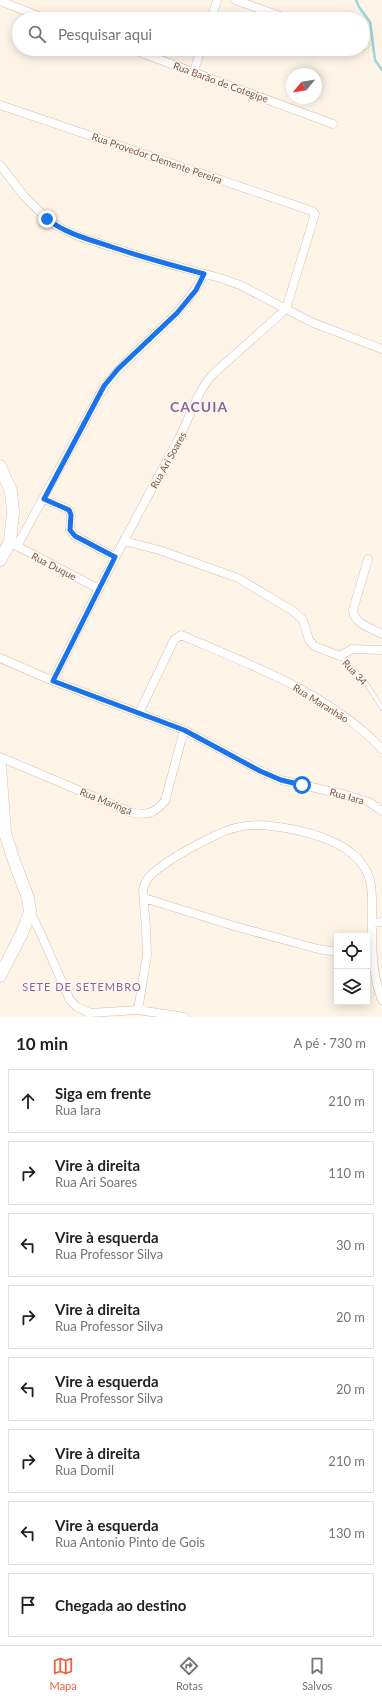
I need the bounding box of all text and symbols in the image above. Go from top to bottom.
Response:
search box [12,12,370,56]
icon: search [26,23,48,45]
text: Pesquisar aqui [58,25,152,43]
street label: Rua Barão de Cotegipe [172,59,270,105]
north arrow [286,68,322,104]
street label: Rua Provedor Clemente Pereira [90,130,224,186]
route end [38,210,56,228]
district label: CACUIA [170,398,228,415]
street label: Rua Ari Soares [147,429,189,491]
street label: Rua Duque [30,550,78,582]
street label: Rua 34 [340,657,370,687]
street label: Rua Maranhão [291,681,351,725]
route start [293,776,311,794]
street label: Rua Maringá [78,785,134,817]
street label: Rua Iara [328,785,366,807]
map controls [334,933,370,1005]
button: locate [334,933,370,969]
button: layers [334,969,370,1005]
district label: SETE DE SETEMBRO [22,980,142,993]
text: 10 min [16,1033,68,1054]
text: A pé · 730 m [293,1035,366,1051]
text: Siga em frente [55,1084,151,1102]
icon: ahead [17,1090,39,1112]
text: 210 m [328,1093,365,1109]
text: Rua Iara [55,1102,101,1118]
text: Vire à direita [55,1156,140,1174]
icon: right [17,1162,39,1184]
text: 110 m [328,1165,365,1181]
text: Rua Ari Soares [55,1174,137,1190]
text: Vire à esquerda [55,1228,159,1246]
icon: left [17,1234,39,1256]
text: 30 m [336,1237,365,1253]
text: Rua Professor Silva [55,1246,163,1262]
text: Vire à direita [55,1300,140,1318]
icon: right [17,1306,39,1328]
text: 20 m [336,1309,365,1325]
text: Rua Professor Silva [55,1318,163,1334]
text: Vire à esquerda [55,1372,159,1390]
icon: left [17,1378,39,1400]
text: 20 m [336,1381,365,1397]
text: Rua Professor Silva [55,1390,163,1406]
text: Vire à direita [55,1444,140,1462]
icon: right [17,1450,39,1472]
text: 210 m [328,1453,365,1469]
text: Rua Domil [55,1462,114,1478]
text: Vire à esquerda [55,1516,159,1534]
icon: left [17,1522,39,1544]
text: 130 m [328,1525,365,1541]
text: Rua Antonio Pinto de Gois [55,1534,205,1550]
icon: arrive [17,1594,39,1616]
text: Chegada ao destino [55,1596,186,1614]
tab: Mapa [50,1655,77,1692]
tab: Rotas [176,1655,203,1692]
tab: Salvos [302,1655,332,1692]

